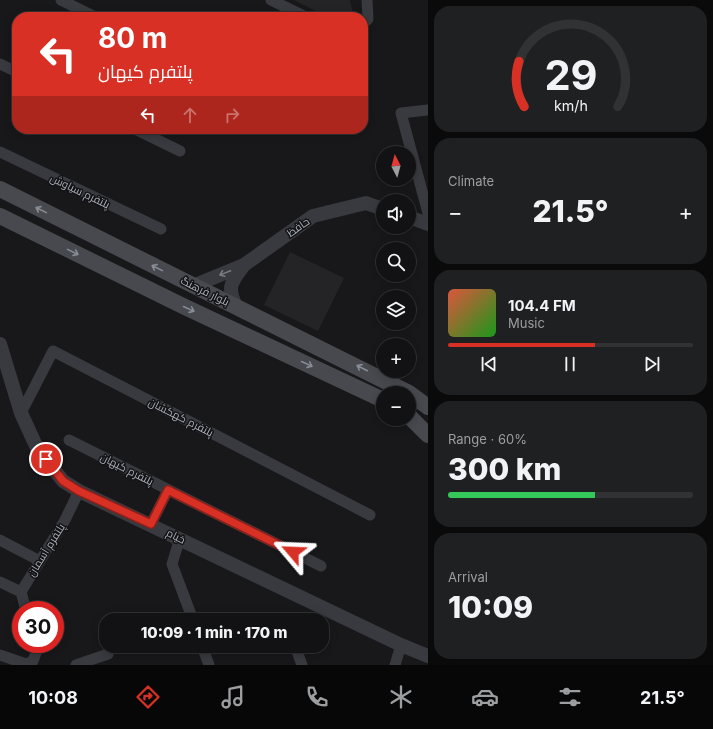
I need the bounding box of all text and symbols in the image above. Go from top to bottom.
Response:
text: 80 m [98,21,167,55]
icon: left [32,28,84,80]
text: 29 [544,50,597,100]
text: پلتفرم کیهان [98,61,193,82]
text: km/h [554,96,587,113]
icon: left [137,104,159,126]
icon: ahead [179,104,201,126]
icon: right [221,104,243,126]
north arrow [376,146,416,186]
map controls [376,146,416,426]
street label: پلتفرم سیاوش [47,171,112,212]
text: Climate [448,173,494,189]
text: 21.5° [532,193,609,229]
button: sound [376,194,416,234]
text: − [448,199,463,225]
text: + [678,199,693,225]
one-way arrow [35,206,47,213]
street label: حافظ [284,214,312,240]
button: search [376,242,416,282]
one-way arrow [66,248,78,256]
one-way arrow [152,264,164,271]
one-way arrow [219,269,231,277]
street label: بلوار فرهنگ [178,273,232,309]
button: layers [376,290,416,330]
text: 104.4 FM [508,296,576,315]
one-way arrow [183,306,195,313]
text: Music [508,315,545,331]
button: + [376,338,416,378]
icon: previous [478,353,500,375]
icon: pause [559,353,581,375]
icon: next [641,353,663,375]
one-way arrow [301,361,313,368]
one-way arrow [356,364,368,371]
button: − [376,386,416,426]
street label: پلتفرم کهکشان [146,395,216,440]
text: Range · 60% [448,431,527,447]
pin [29,442,63,476]
icon: arrive [35,448,57,470]
street label: پلتفرم کیهان [98,450,156,489]
text: 300 km [448,451,561,487]
street label: پلتفرم آسمان [24,521,69,580]
street label: خیام [164,525,188,547]
position arrow [272,531,314,573]
text: Arrival [448,569,488,585]
text: 10:09 [448,589,533,625]
speed limit sign: 30 [12,601,64,653]
text: 10:09 · 1 min · 170 m [141,623,287,642]
icon: directions [134,683,162,711]
icon: music [219,683,247,711]
icon: phone [303,683,331,711]
icon: climate [387,683,415,711]
icon: car [471,683,499,711]
icon: filters [556,683,584,711]
text: 10:08 [28,687,78,708]
text: 21.5° [640,687,685,708]

